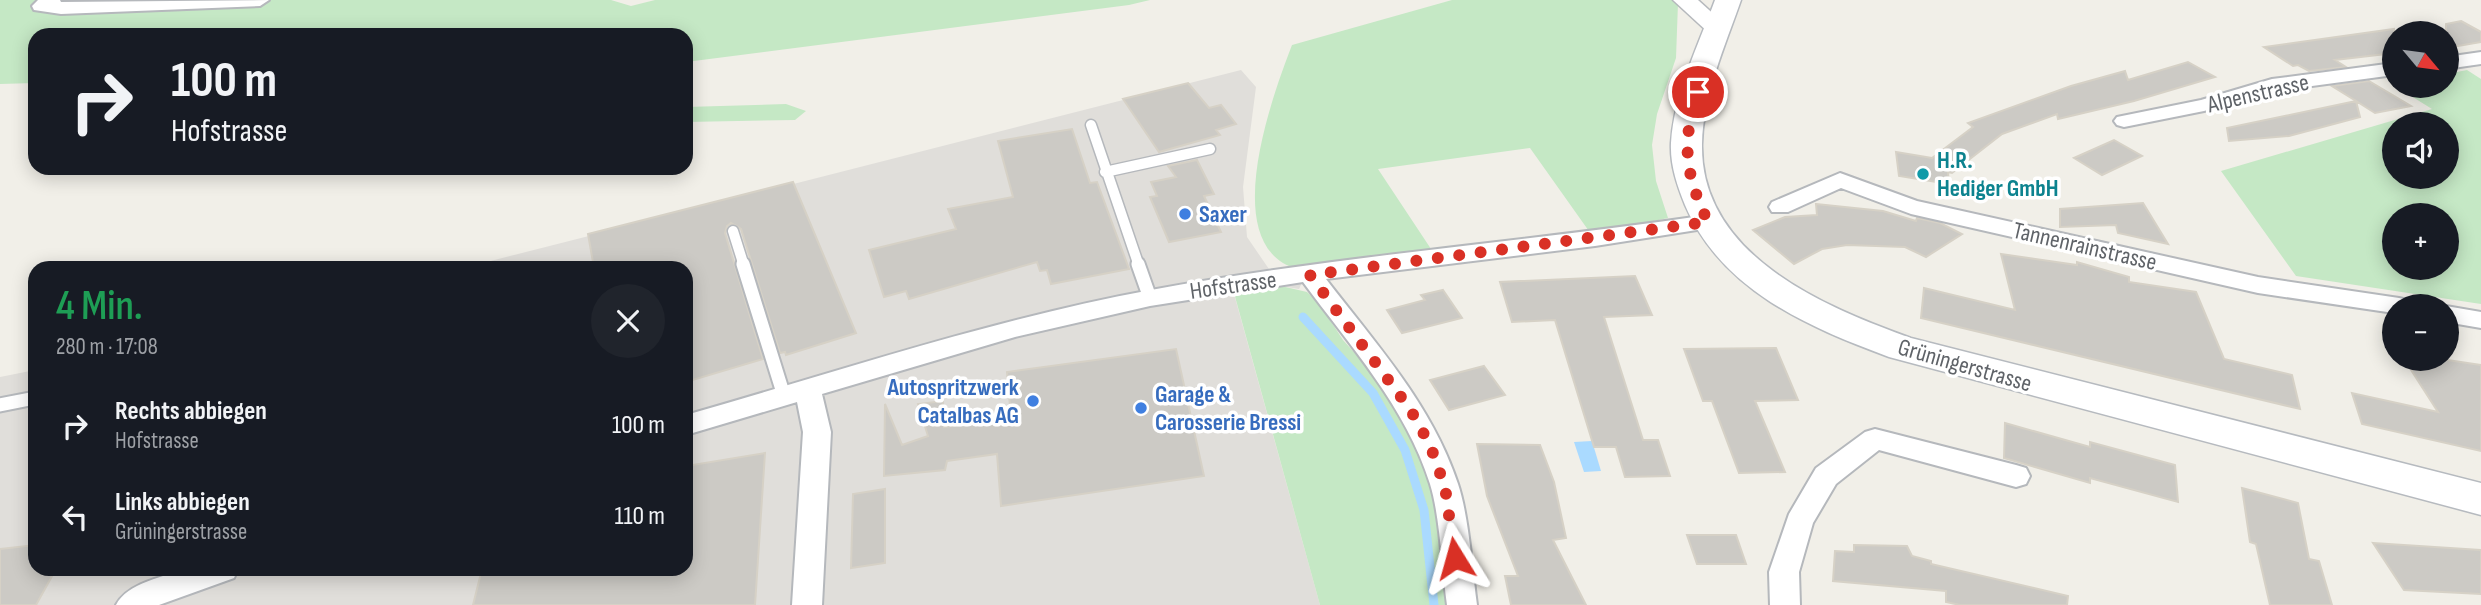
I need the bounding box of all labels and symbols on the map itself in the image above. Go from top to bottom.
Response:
north arrow [2382,21,2459,98]
pin [1668,62,1728,122]
street label: Alpenstrasse [2204,68,2312,119]
place label: H.R. Hediger GmbH [1937,146,2058,203]
marker: H.R. Hediger GmbH [1915,166,1931,182]
place label: Saxer [1199,200,1247,229]
marker: Saxer [1177,206,1193,222]
street label: Tannenrainstrasse [2010,216,2160,277]
street label: Hofstrasse [1188,265,1278,306]
street label: Grüningerstrasse [1895,333,2035,398]
place label: Autospritzwerk Catalbas AG [886,373,1019,430]
place label: Garage & Carosserie Bressi [1155,380,1301,437]
marker: Autospritzwerk Catalbas AG [1025,393,1041,409]
marker: Garage & Carosserie Bressi [1133,400,1149,416]
position arrow [1418,521,1492,595]

